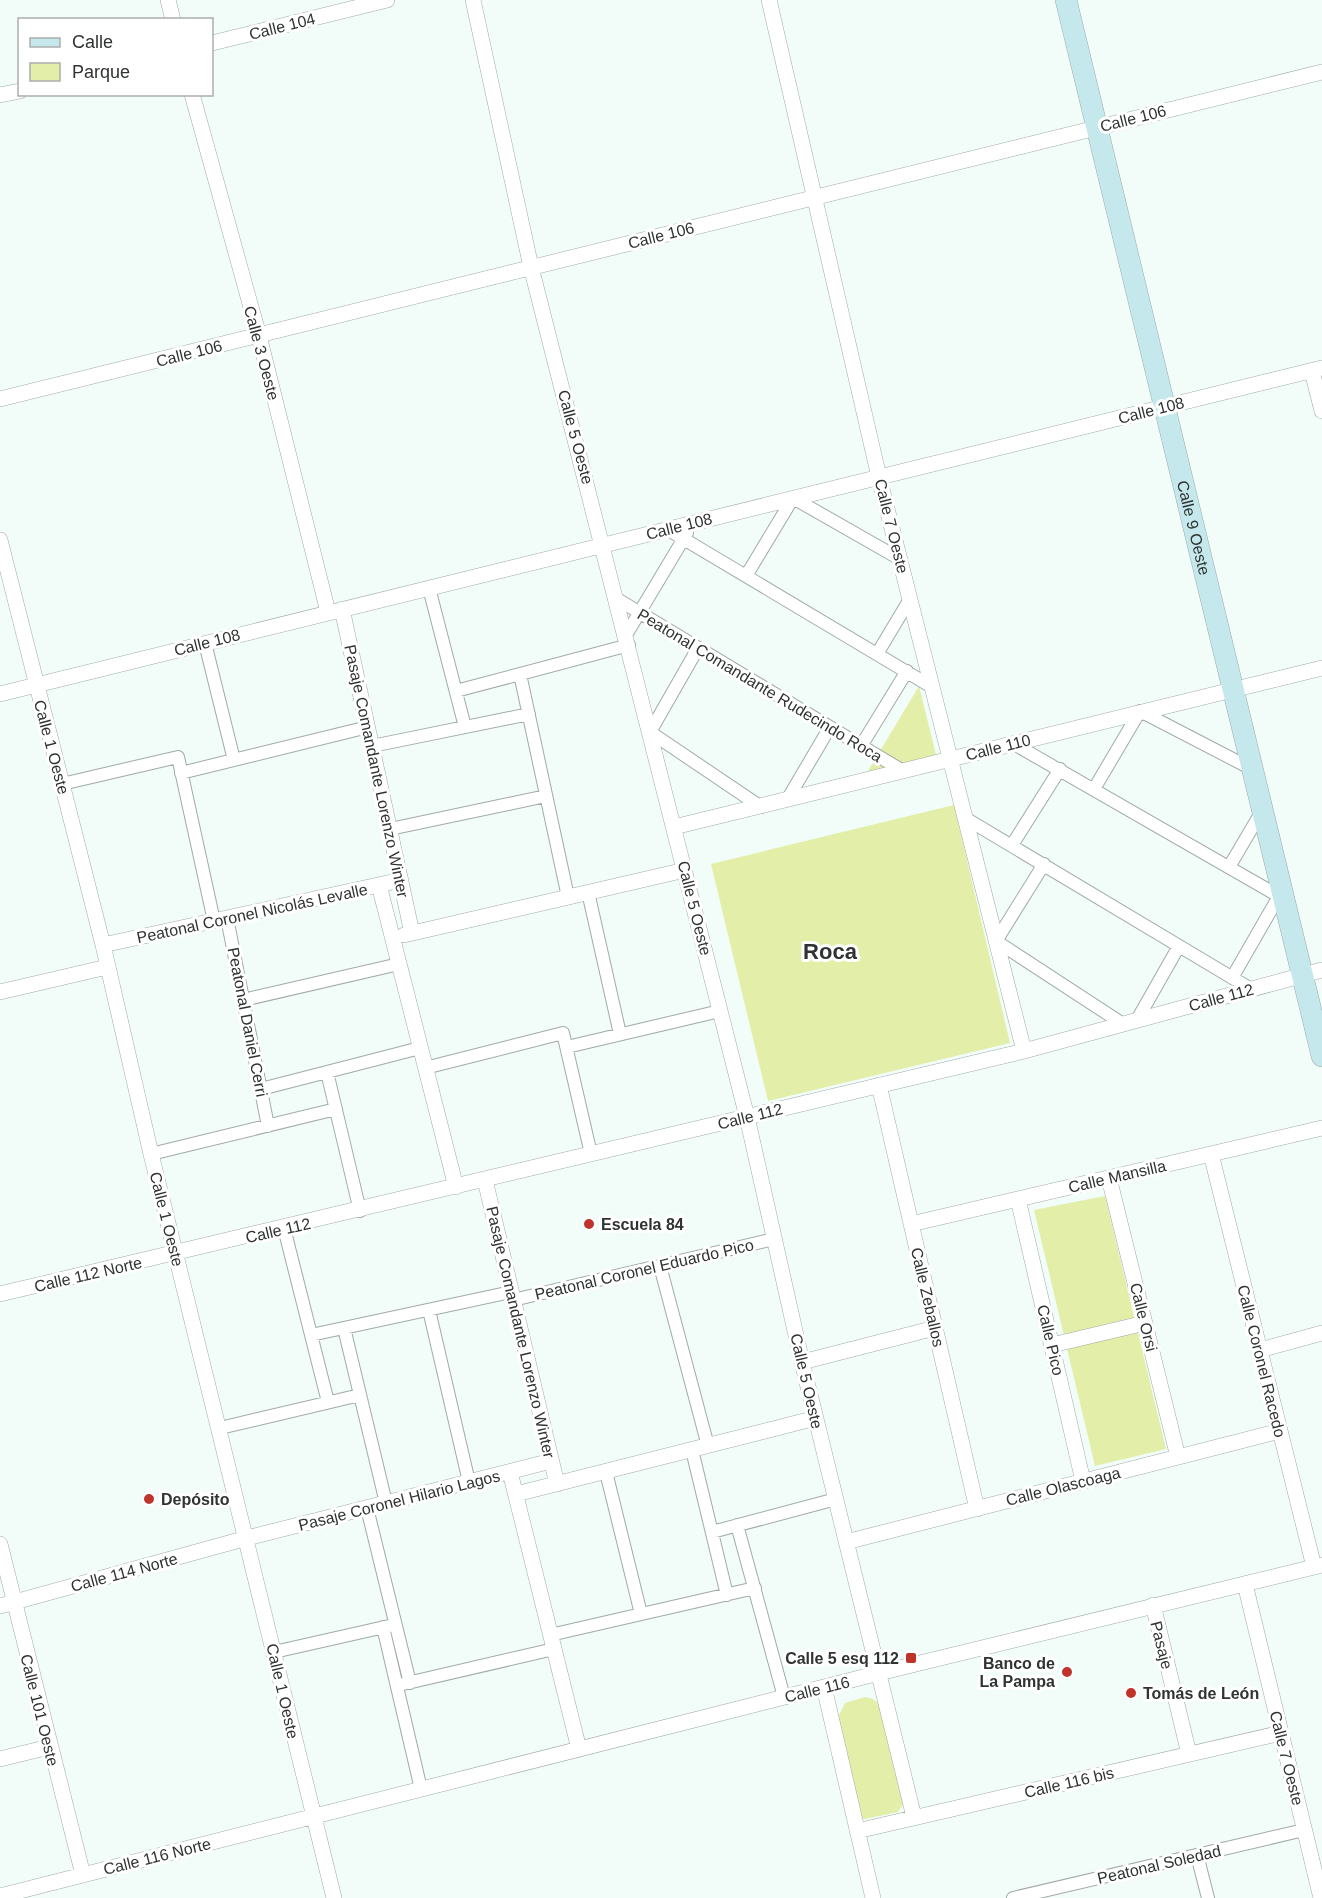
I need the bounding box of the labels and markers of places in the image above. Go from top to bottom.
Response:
place label: Escuela 84 [601,1216,684,1233]
marker: Escuela 84 [582,1217,596,1231]
place label: Depósito [161,1491,230,1508]
marker: Depósito [142,1492,156,1506]
place label: Calle 5 esq 112 [785,1650,899,1667]
marker: Calle 5 esq 112 [904,1651,918,1665]
place label: Banco de La Pampa [979,1655,1055,1690]
marker: Banco de La Pampa [1060,1665,1074,1679]
place label: Tomás de León [1143,1685,1259,1702]
marker: Tomás de León [1124,1686,1138,1700]

